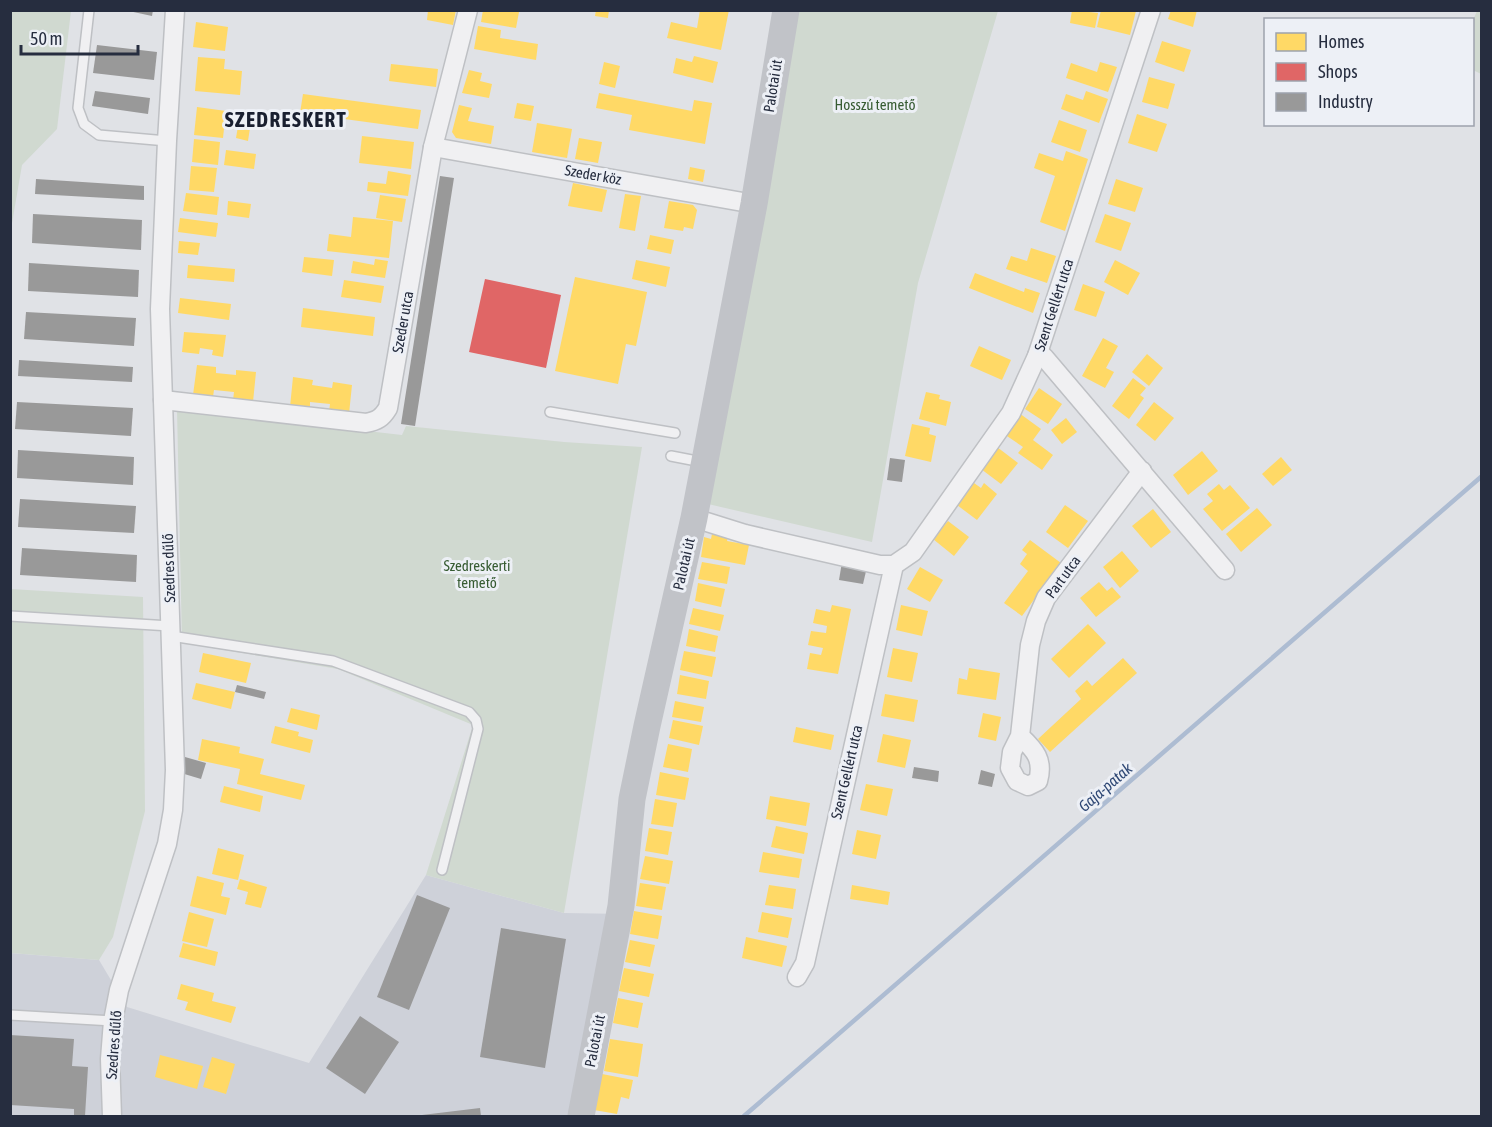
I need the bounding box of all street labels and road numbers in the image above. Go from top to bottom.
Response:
street label: Palotai út [760,58,785,114]
street label: Szeder köz [563,161,623,188]
street label: Szent Gellért utca [1031,257,1076,353]
street label: Szeder utca [389,290,416,354]
street label: Szedres dűlő [159,533,178,603]
street label: Palotai út [669,536,698,592]
street label: Part utca [1041,552,1084,601]
street label: Szent Gellért utca [827,723,866,821]
street label: Szedres dűlő [103,1010,124,1080]
street label: Palotai út [581,1013,608,1069]

